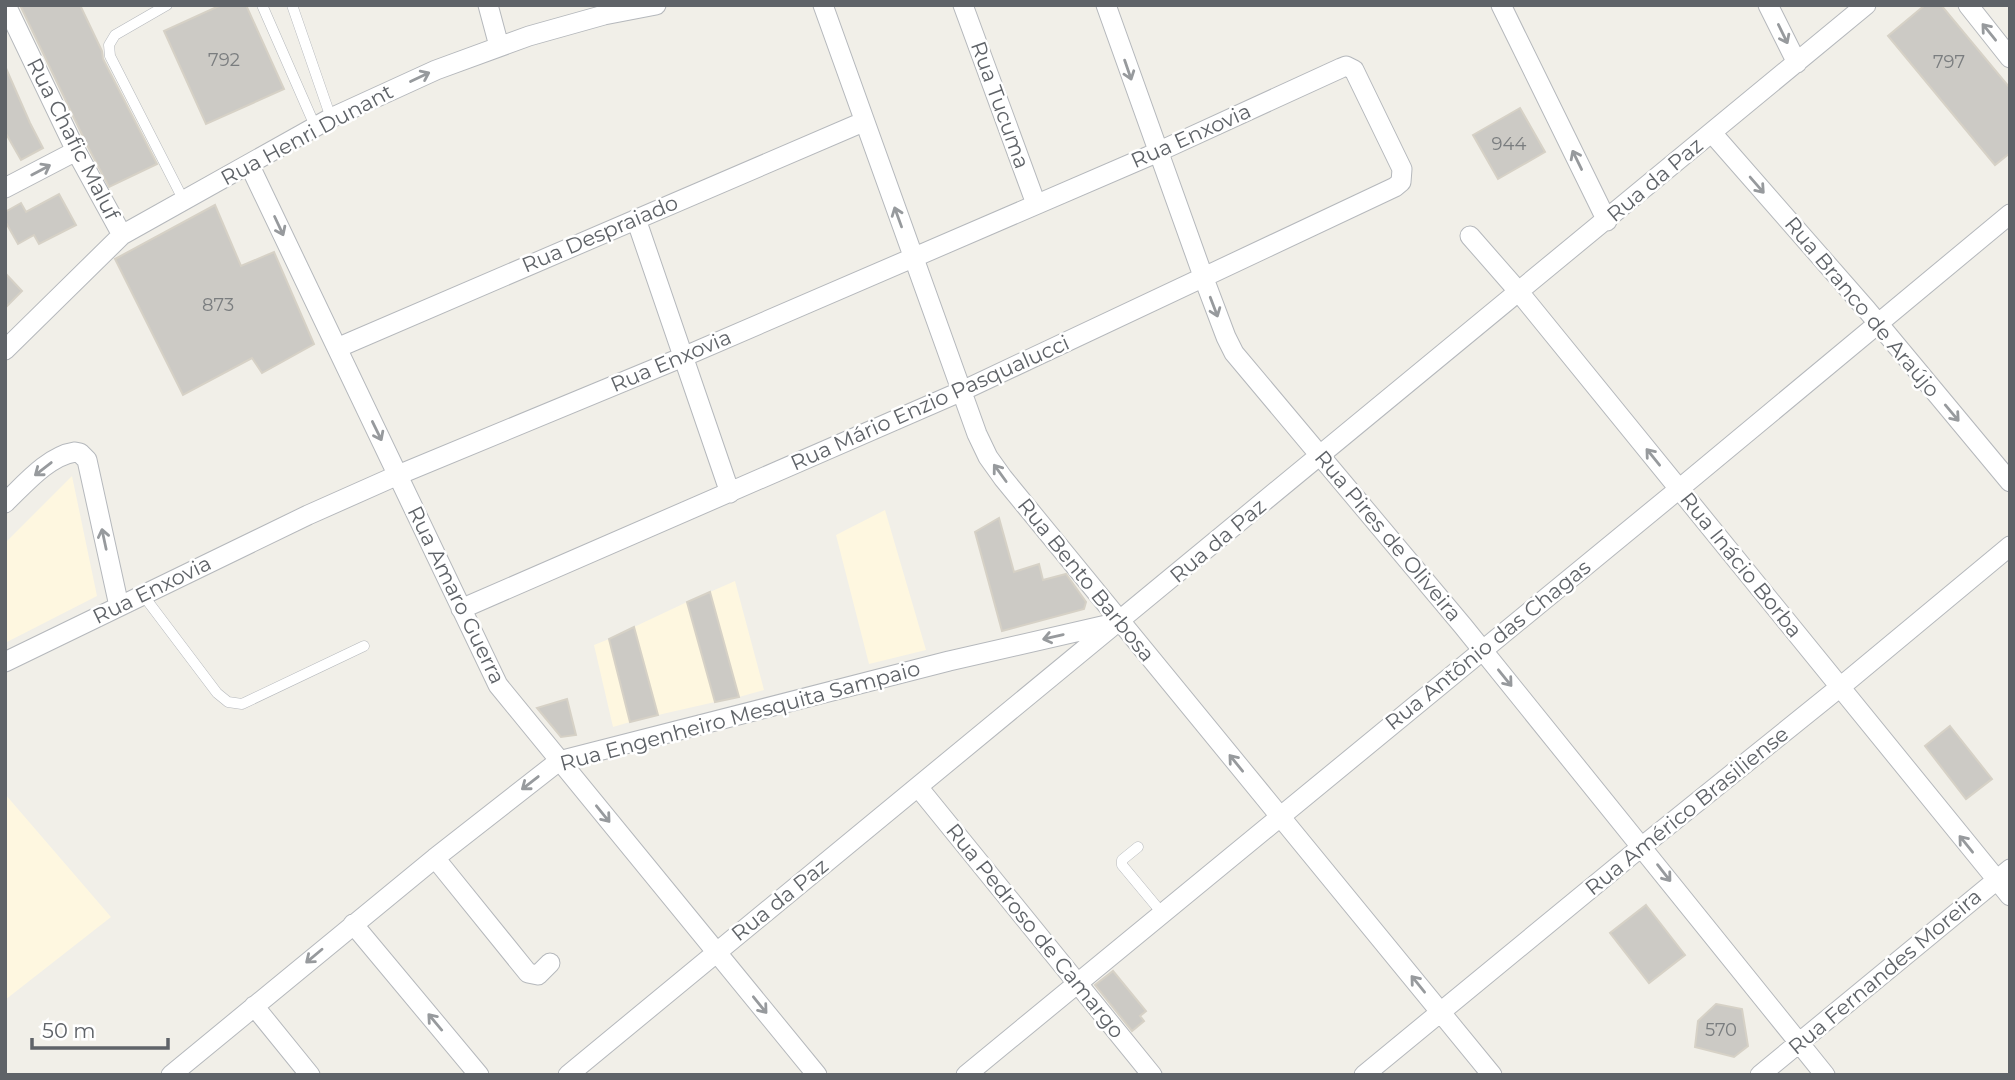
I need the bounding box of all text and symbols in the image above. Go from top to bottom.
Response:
one-way arrow [1776,23,1790,44]
one-way arrow [1981,23,1996,41]
street label: Rua Tucuma [966,38,1035,172]
house number: 792 [208,49,240,71]
house number: 797 [1933,51,1965,73]
street label: Rua Chafic Maluf [22,54,125,225]
one-way arrow [1123,58,1135,80]
one-way arrow [409,70,430,83]
street label: Rua Henri Dunant [216,79,397,191]
street label: Rua Enxovia [1127,98,1255,173]
street label: Rua da Paz [1602,132,1708,227]
house number: 944 [1492,133,1526,155]
one-way arrow [1569,150,1583,171]
one-way arrow [30,163,51,176]
one-way arrow [1749,175,1765,193]
street label: Rua Despraiado [518,189,682,278]
one-way arrow [891,207,903,229]
street label: Rua Branco de Araújo [1780,211,1945,402]
one-way arrow [272,215,286,236]
house number: 873 [202,294,234,316]
one-way arrow [1209,295,1221,317]
street label: Rua Enxovia [607,324,735,397]
street label: Rua Mário Enzio Pasqualucci [787,330,1073,475]
one-way arrow [1945,404,1960,422]
one-way arrow [370,420,384,441]
street label: Rua Pires de Oliveira [1310,445,1467,626]
one-way arrow [1646,449,1661,467]
one-way arrow [35,462,53,477]
one-way arrow [993,464,1007,483]
street label: Rua Inácio Borba [1675,487,1808,642]
street label: Rua Bento Barbosa [1013,493,1160,667]
street label: Rua da Paz [1165,493,1271,588]
street label: Rua Amaro Guerra [402,502,510,688]
one-way arrow [97,528,111,551]
street label: Rua Enxovia [89,550,215,629]
street label: Rua Antônio das Chagas [1380,554,1595,735]
one-way arrow [1042,631,1065,644]
street label: Rua Engenheiro Mesquita Sampaio [557,655,923,776]
one-way arrow [1497,668,1513,686]
street label: Rua Américo Brasiliense [1580,721,1793,900]
one-way arrow [1228,755,1244,773]
one-way arrow [521,775,540,790]
one-way arrow [596,804,611,822]
street label: Rua Pedroso de Camargo [941,818,1130,1043]
one-way arrow [1959,835,1974,853]
street label: Rua da Paz [726,853,833,946]
one-way arrow [1657,864,1672,882]
street label: Rua Fernandes Moreira [1783,884,1986,1060]
one-way arrow [306,948,324,964]
one-way arrow [1410,975,1426,993]
one-way arrow [752,996,768,1014]
scale bar [32,1006,168,1050]
one-way arrow [427,1014,443,1032]
text: 50 m [42,1018,96,1043]
house number: 570 [1705,1019,1737,1041]

